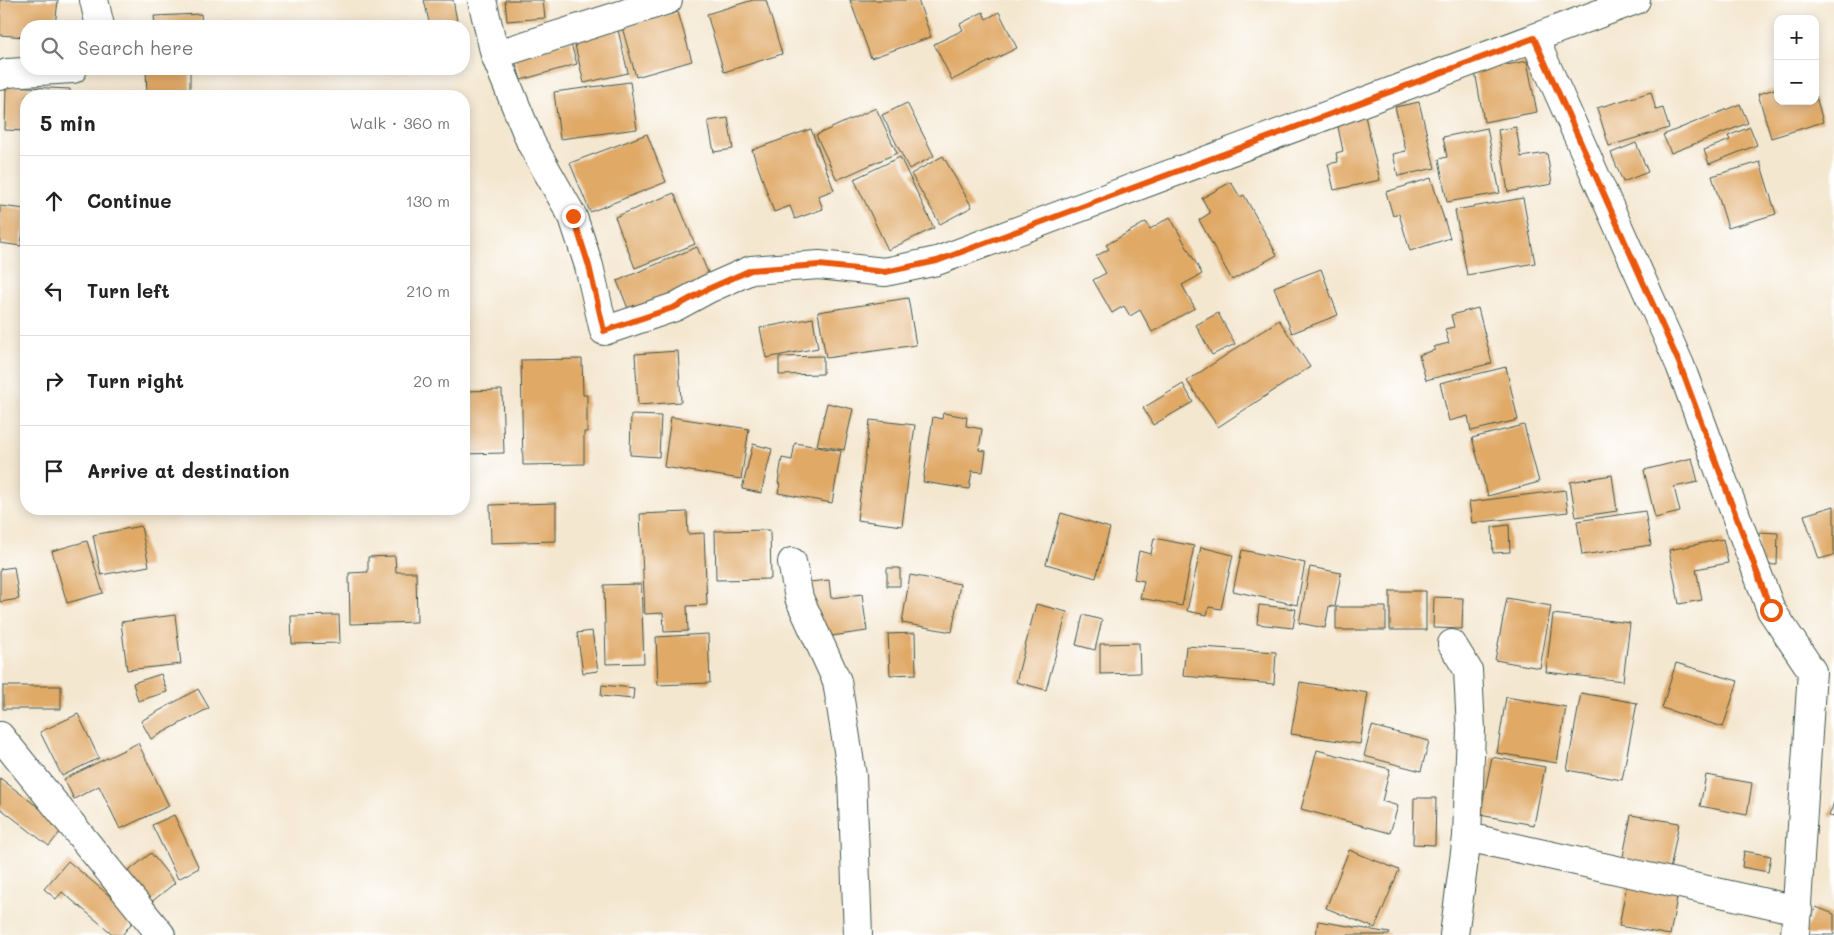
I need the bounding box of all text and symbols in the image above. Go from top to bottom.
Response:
map controls [1774,15,1819,105]
button: + [1774,15,1819,60]
search box [20,20,470,75]
icon: search [38,34,66,62]
text: Search here [78,35,194,60]
button: − [1774,60,1819,105]
text: 5 min [40,109,96,136]
text: Walk · 360 m [349,112,450,133]
icon: ahead [40,187,68,215]
text: Continue [87,188,172,213]
text: 130 m [406,190,450,211]
route end [562,205,585,228]
icon: left [40,277,68,305]
text: Turn left [87,278,170,303]
text: 210 m [406,280,450,301]
icon: right [40,367,68,395]
text: Turn right [87,368,184,393]
text: 20 m [413,370,450,391]
icon: arrive [40,457,68,485]
text: Arrive at destination [87,458,290,483]
route start [1760,599,1783,622]

